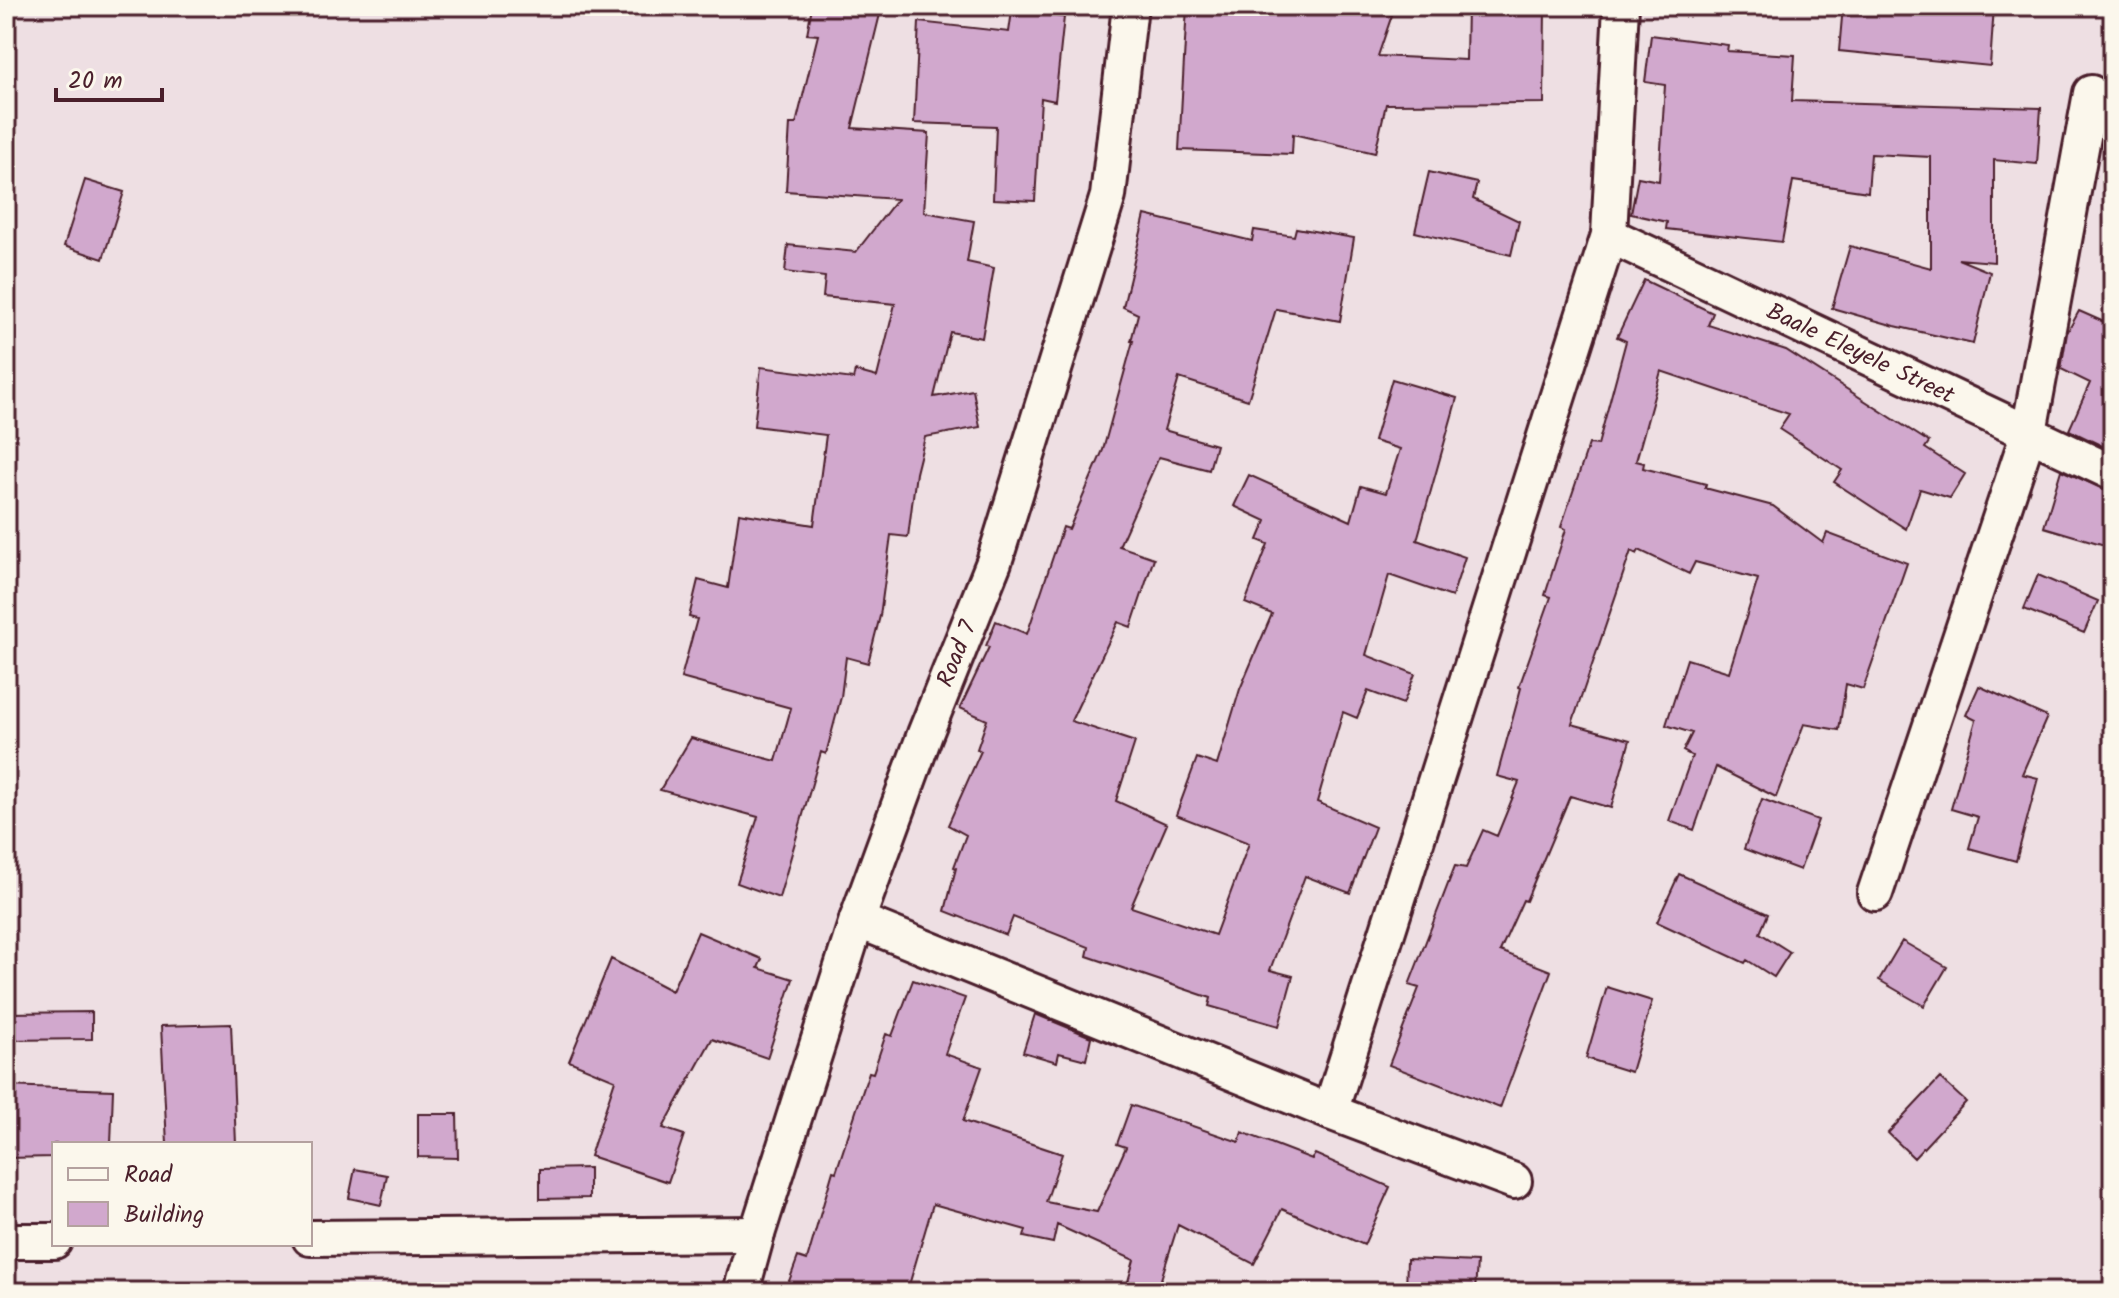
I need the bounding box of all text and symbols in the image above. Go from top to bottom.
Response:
scale bar [56,52,162,102]
text: 20 m [68,62,123,101]
street label: Baale Eleyele Street [1760,292,1962,415]
street label: Road 7 [926,614,988,693]
legend [52,1142,312,1246]
text: Road [124,1156,173,1195]
text: Building [124,1196,204,1235]

